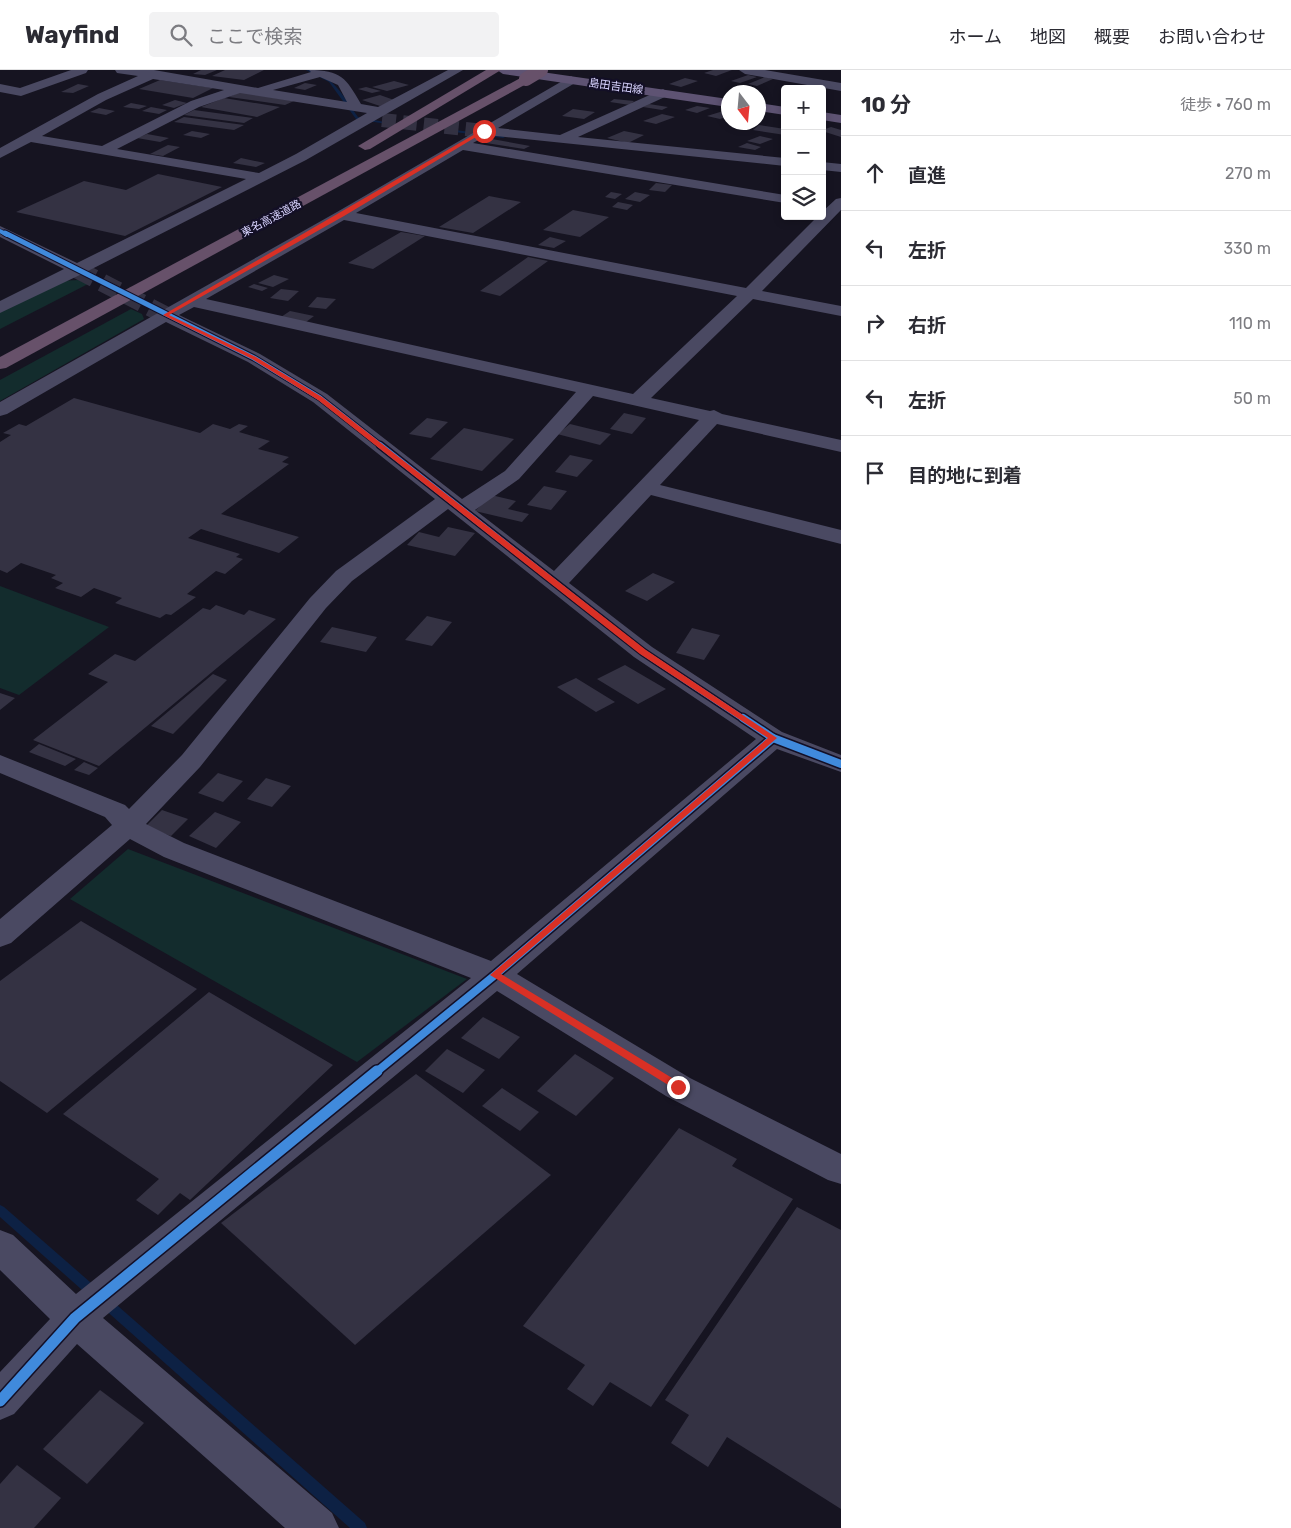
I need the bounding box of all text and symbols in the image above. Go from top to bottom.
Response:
search box [149,12,499,57]
text: Wayfind [25,21,119,49]
icon: search [167,21,195,49]
text: ここで検索 [207,25,302,48]
text: ホーム [949,26,1002,48]
text: 地図 [1030,26,1066,48]
text: 概要 [1094,26,1130,48]
text: お問い合わせ [1158,26,1266,48]
street label: 島田吉田線 [588,76,644,97]
north arrow [721,85,766,130]
map controls [781,85,826,220]
button: + [781,85,826,130]
text: 10 分 [861,92,911,117]
text: 徒歩 · 760 m [1180,95,1271,114]
route start [473,120,496,143]
button: − [781,130,826,175]
icon: ahead [861,159,889,187]
text: 直進 [908,164,946,187]
text: 270 m [1225,164,1271,183]
button: layers [781,175,826,220]
street label: 東名高速道路 [239,197,303,240]
icon: left [861,234,889,262]
text: 左折 [908,239,946,262]
text: 330 m [1223,239,1271,258]
icon: right [861,309,889,337]
text: 右折 [908,314,946,337]
text: 110 m [1229,314,1271,333]
icon: left [861,384,889,412]
text: 左折 [908,389,946,412]
text: 50 m [1233,389,1271,408]
icon: arrive [861,459,889,487]
text: 目的地に到着 [908,464,1022,487]
route end [667,1076,690,1099]

